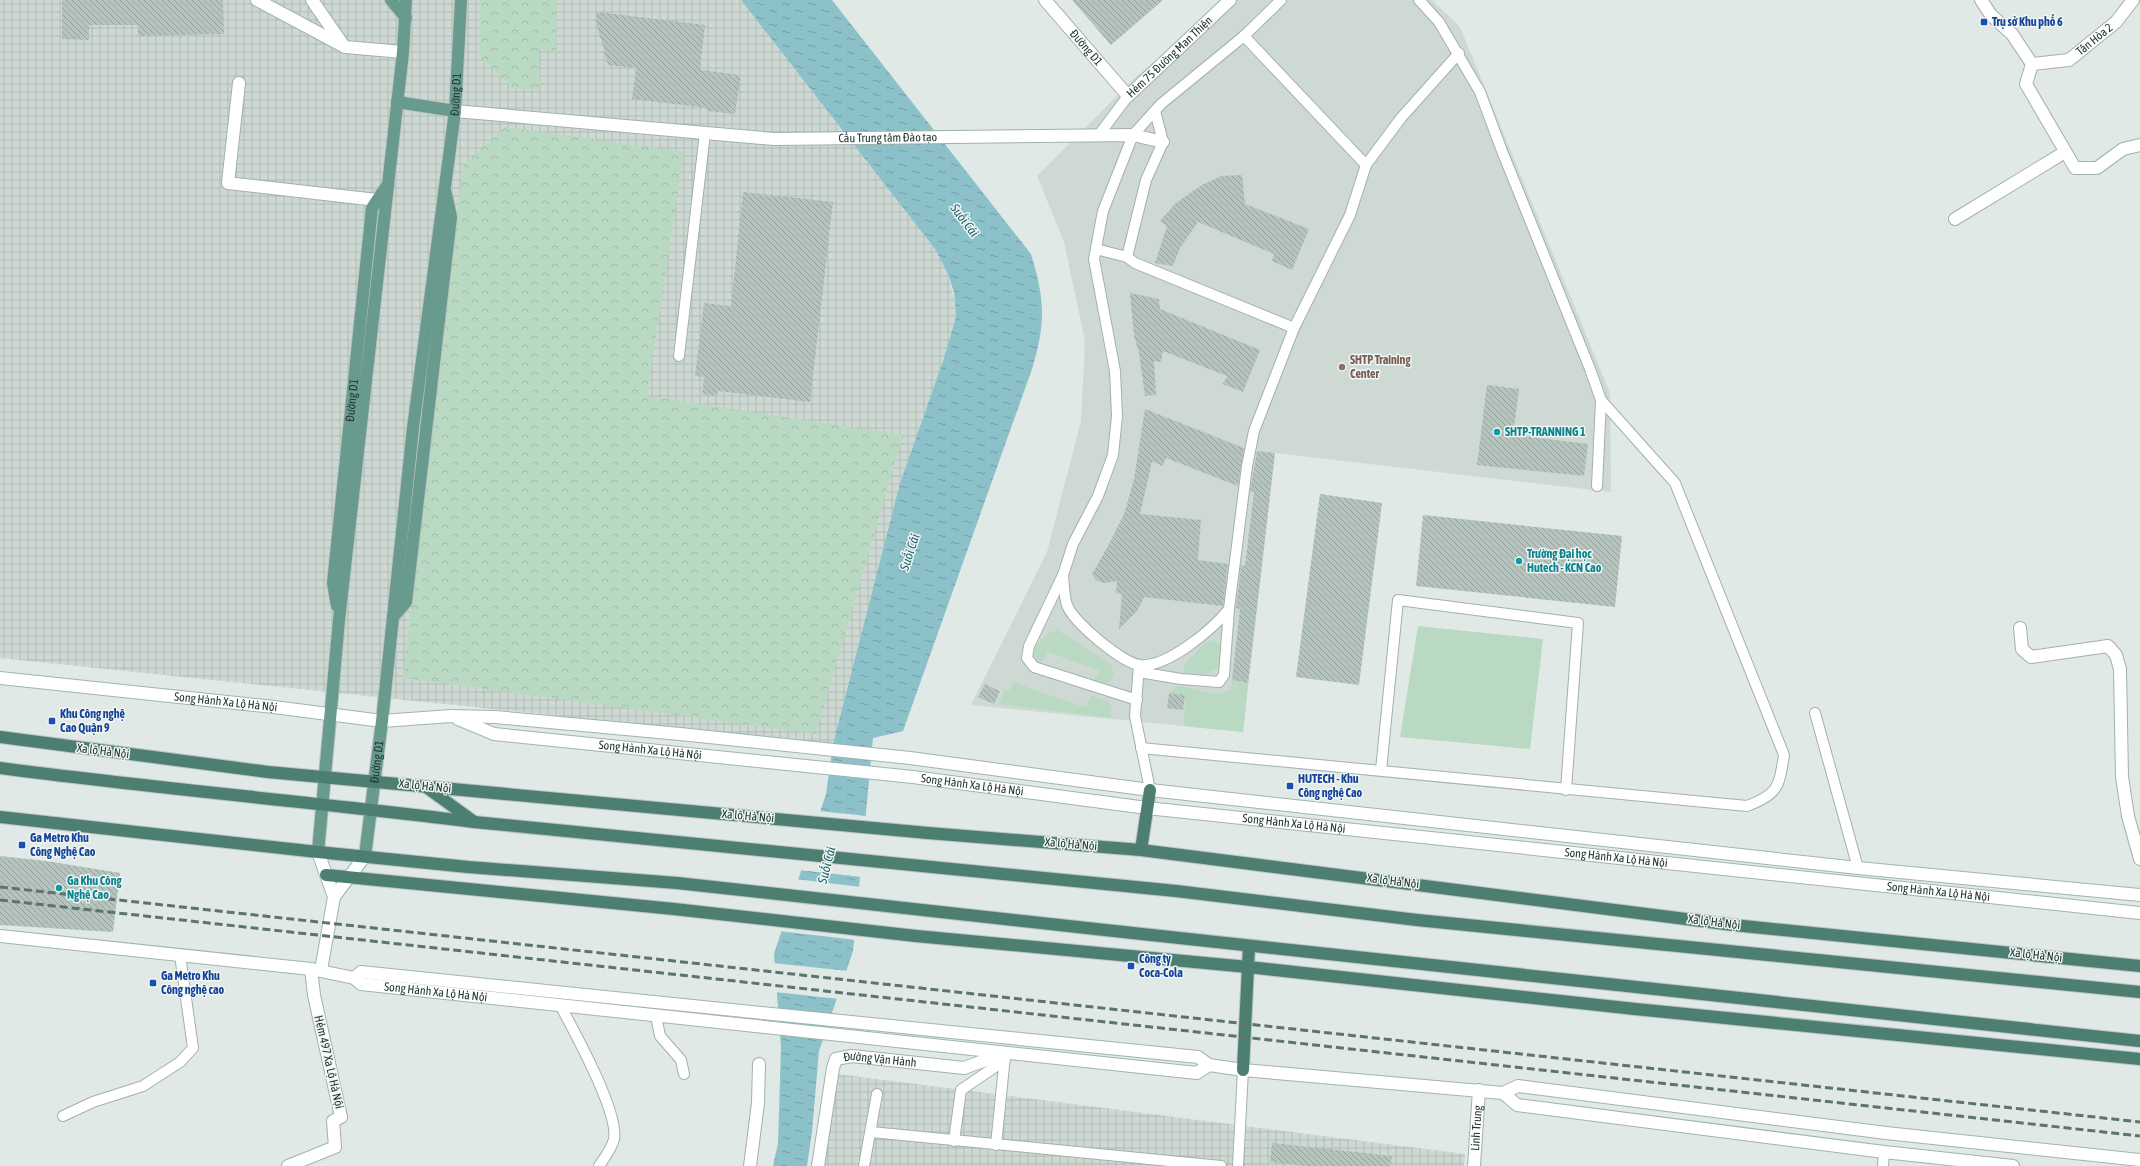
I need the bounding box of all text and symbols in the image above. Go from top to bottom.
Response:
street label: Hẻm 75 Đường Man Thiện [1124,13,1215,101]
place label: Trụ sở Khu phố 6 [1992,14,2063,29]
marker: Trụ sở Khu phố 6 [1979,17,1989,27]
street label: Tân Hòa 2 [2073,20,2116,58]
street label: Đường D1 [1067,27,1106,69]
street label: Đường D1 [447,72,464,117]
street label: Cầu Trung tâm Đào tạo [838,130,938,145]
water label: Suối Cái [947,200,982,240]
place label: SHTP Training Center [1350,353,1411,381]
marker: SHTP Training Center [1337,362,1347,372]
street label: Đường D1 [343,378,361,423]
place label: SHTP-TRANNING 1 [1505,425,1586,439]
marker: SHTP-TRANNING 1 [1492,427,1502,437]
water label: Suối Cái [896,532,922,573]
place label: Trường Đại học Hutech - KCN Cao [1527,547,1602,575]
marker: Trường Đại học Hutech - KCN Cao [1514,556,1524,566]
street label: Song Hành Xa Lộ Hà Nội [174,689,278,714]
place label: Khu Công nghệ Cao Quận 9 [60,707,126,735]
marker: Khu Công nghệ Cao Quận 9 [47,716,57,726]
street label: Song Hành Xa Lộ Hà Nội [598,738,702,762]
street label: Đường D1 [367,739,387,784]
street label: Xa lộ Hà Nội [76,741,130,761]
street label: Song Hành Xa Lộ Hà Nội [920,771,1025,799]
place label: HUTECH - Khu Công nghệ Cao [1298,772,1363,800]
street label: Xa lộ Hà Nội [398,776,452,796]
marker: HUTECH - Khu Công nghệ Cao [1285,781,1295,791]
street label: Xa lộ Hà Nội [721,807,775,825]
street label: Song Hành Xa Lộ Hà Nội [1242,811,1346,836]
place label: Ga Metro Khu Công Nghệ Cao [30,831,96,859]
street label: Xa lộ Hà Nội [1044,835,1098,853]
marker: Ga Metro Khu Công Nghệ Cao [17,840,27,850]
water label: Suối Cái [814,845,838,886]
street label: Song Hành Xa Lộ Hà Nội [1564,845,1668,870]
street label: Xa lộ Hà Nội [1366,871,1420,891]
place label: Ga Khu Công Nghệ Cao [67,874,123,902]
street label: Song Hành Xa Lộ Hà Nội [1886,879,1991,904]
marker: Ga Khu Công Nghệ Cao [54,883,64,893]
street label: Xa lộ Hà Nội [1687,912,1741,932]
street label: Xa lộ Hà Nội [2009,945,2063,965]
place label: Công ty Coca-Cola [1139,952,1183,980]
marker: Công ty Coca-Cola [1126,961,1136,971]
place label: Ga Metro Khu Công nghệ cao [161,969,225,997]
marker: Ga Metro Khu Công nghệ cao [148,978,158,988]
street label: Song Hành Xa Lộ Hà Nội [383,980,488,1004]
street label: Hẻm 497 Xa Lộ Hà Nội [311,1014,347,1110]
street label: Đường Vận Hành [842,1049,917,1070]
street label: Linh Trung [1468,1104,1485,1151]

